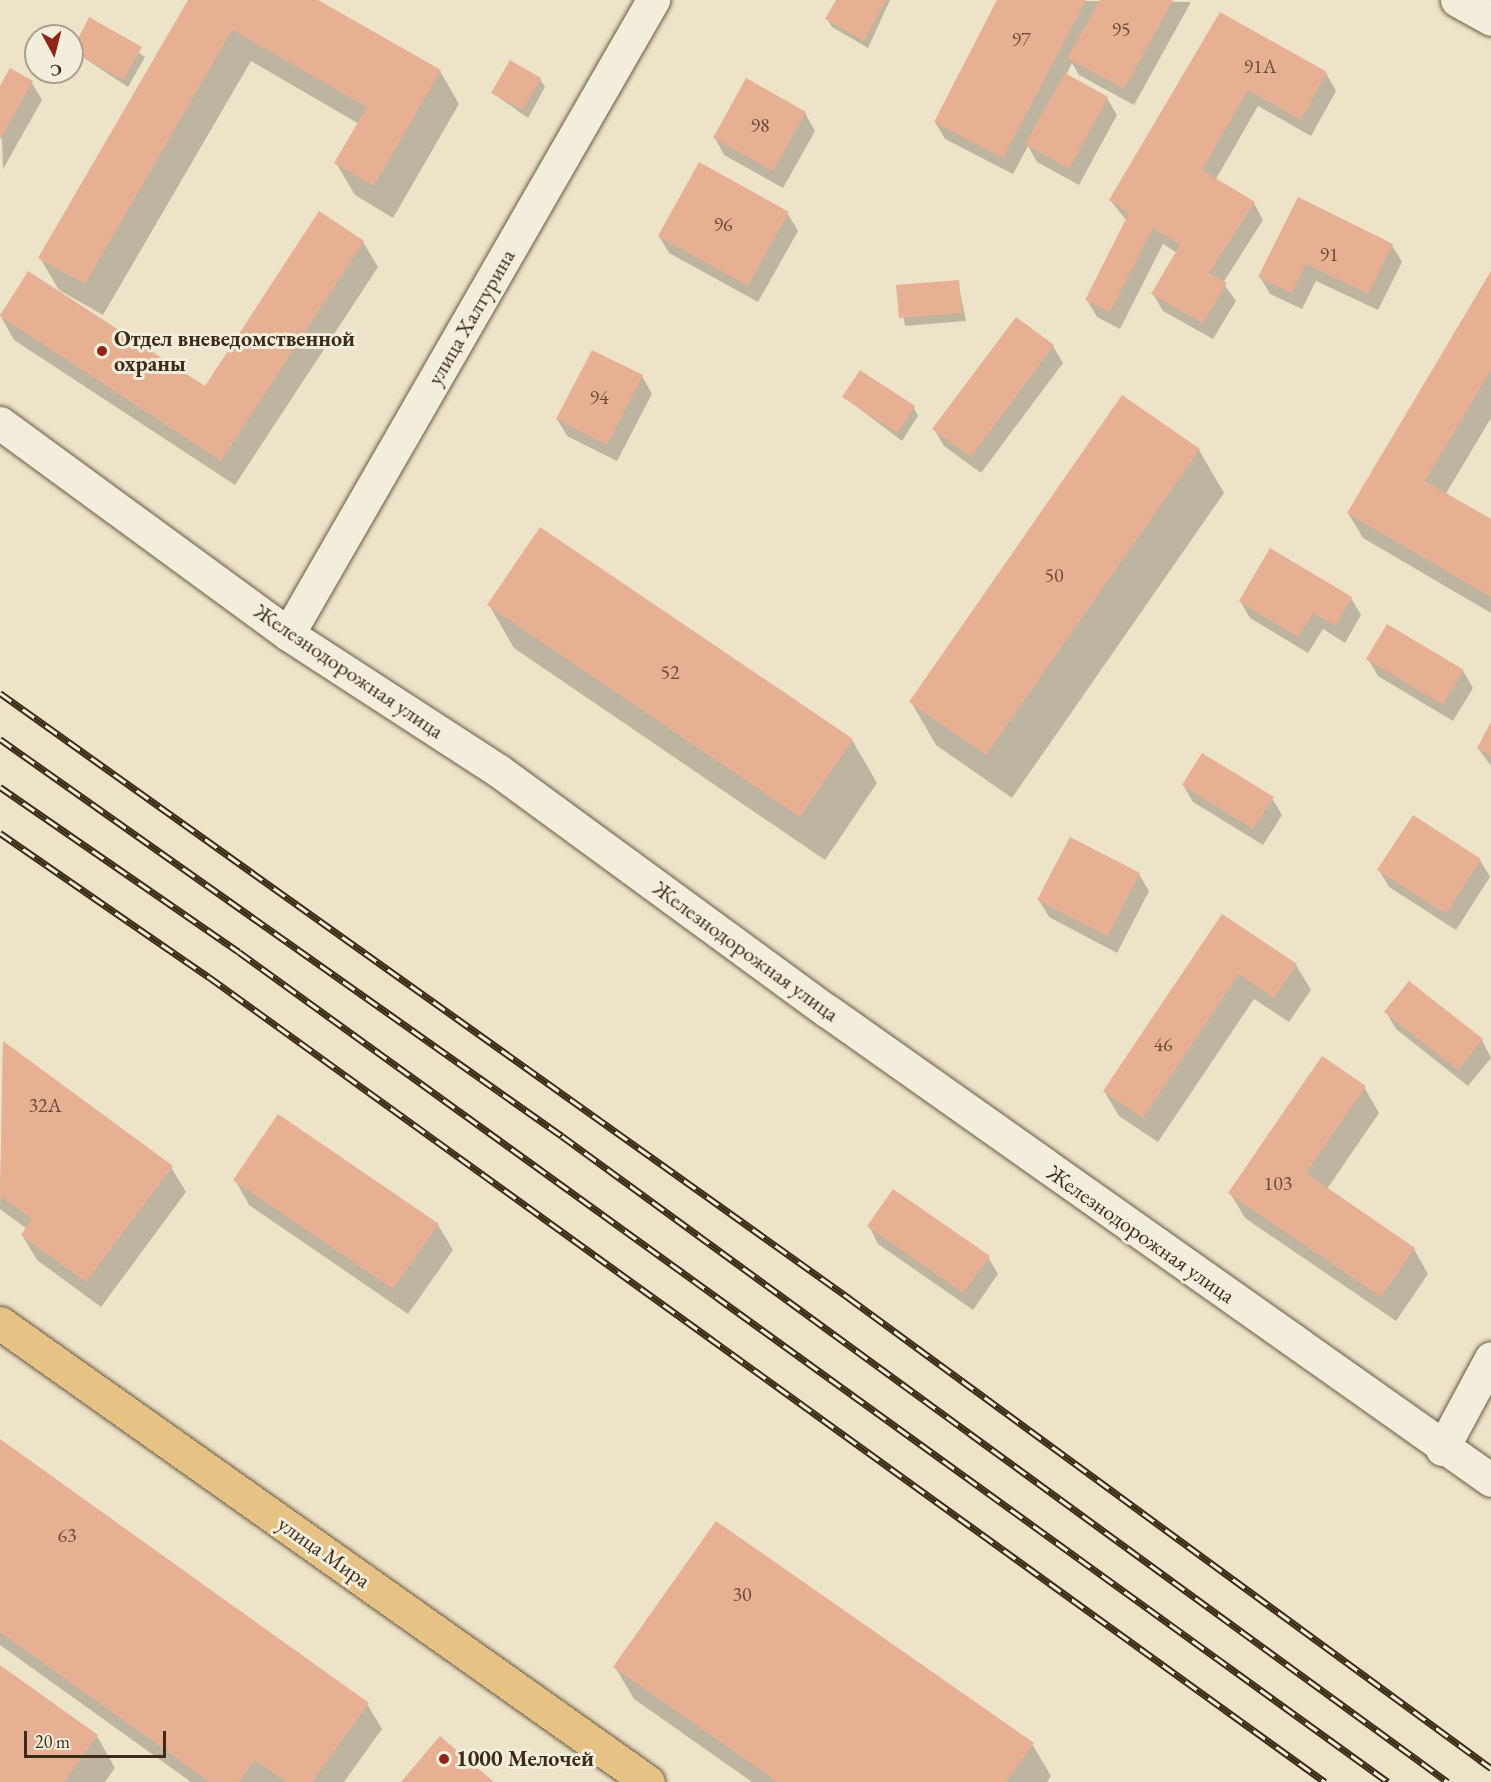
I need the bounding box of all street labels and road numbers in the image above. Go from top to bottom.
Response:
street label: улица Халтурина [421,244,521,390]
street label: Железнодорожная улица [249,598,449,744]
street label: Железнодорожная улица [648,875,844,1027]
street label: Железнодорожная улица [1042,1159,1240,1309]
street label: улица Мира [273,1511,375,1593]

